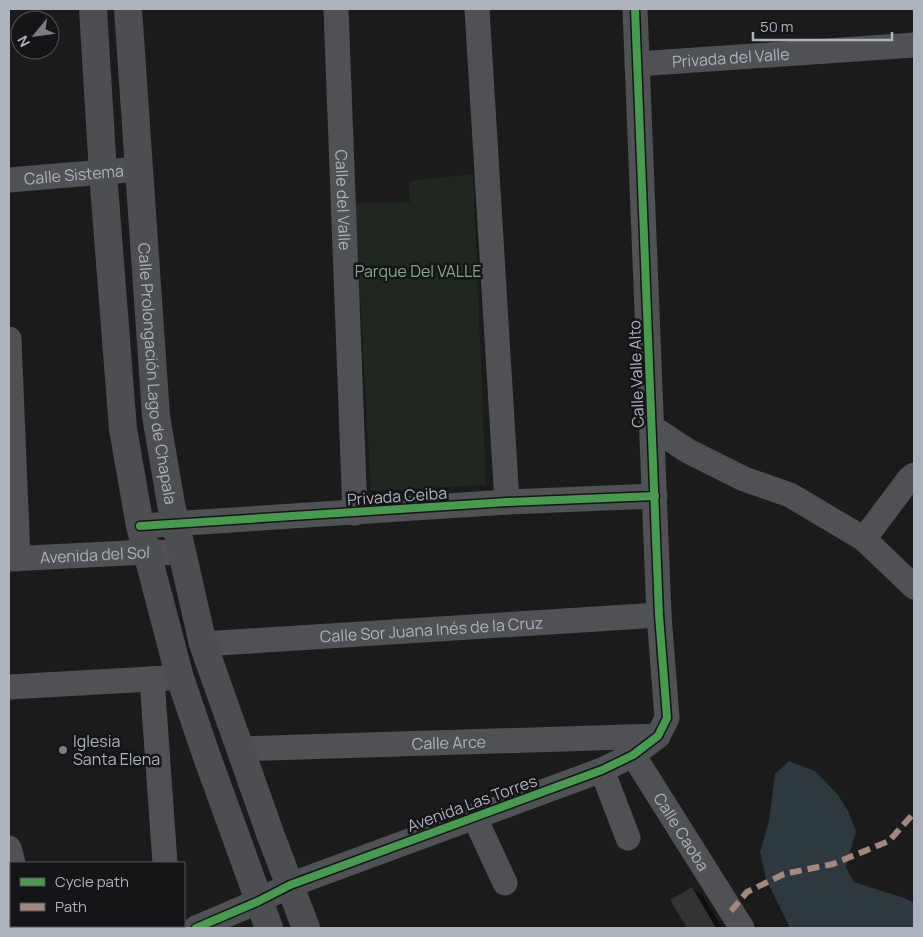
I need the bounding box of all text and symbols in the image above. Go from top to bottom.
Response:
north arrow [10,10,60,60]
scale bar [753,10,892,42]
text: 50 m [760,16,794,37]
text: N [12,33,34,51]
street label: Privada del Valle [671,43,790,73]
street label: Calle del Valle [330,149,356,251]
street label: Calle Sistema [23,159,125,190]
street label: Calle Prolongación Lago de Chapala [133,242,182,506]
park label: Parque Del VALLE [355,260,481,282]
street label: Calle Valle Alto [623,320,649,428]
street label: Privada Ceiba [346,482,448,510]
street label: Avenida del Sol [39,541,150,568]
street label: Calle Sor Juana Inés de la Cruz [319,611,544,648]
place label: Iglesia Santa Elena [73,730,160,770]
street label: Calle Arce [412,730,486,755]
marker: Iglesia Santa Elena [57,744,69,756]
street label: Avenida Las Torres [404,769,540,837]
street label: Calle Caoba [649,788,714,875]
legend [10,862,185,927]
text: Cycle path [55,871,129,892]
text: Path [55,896,87,917]

